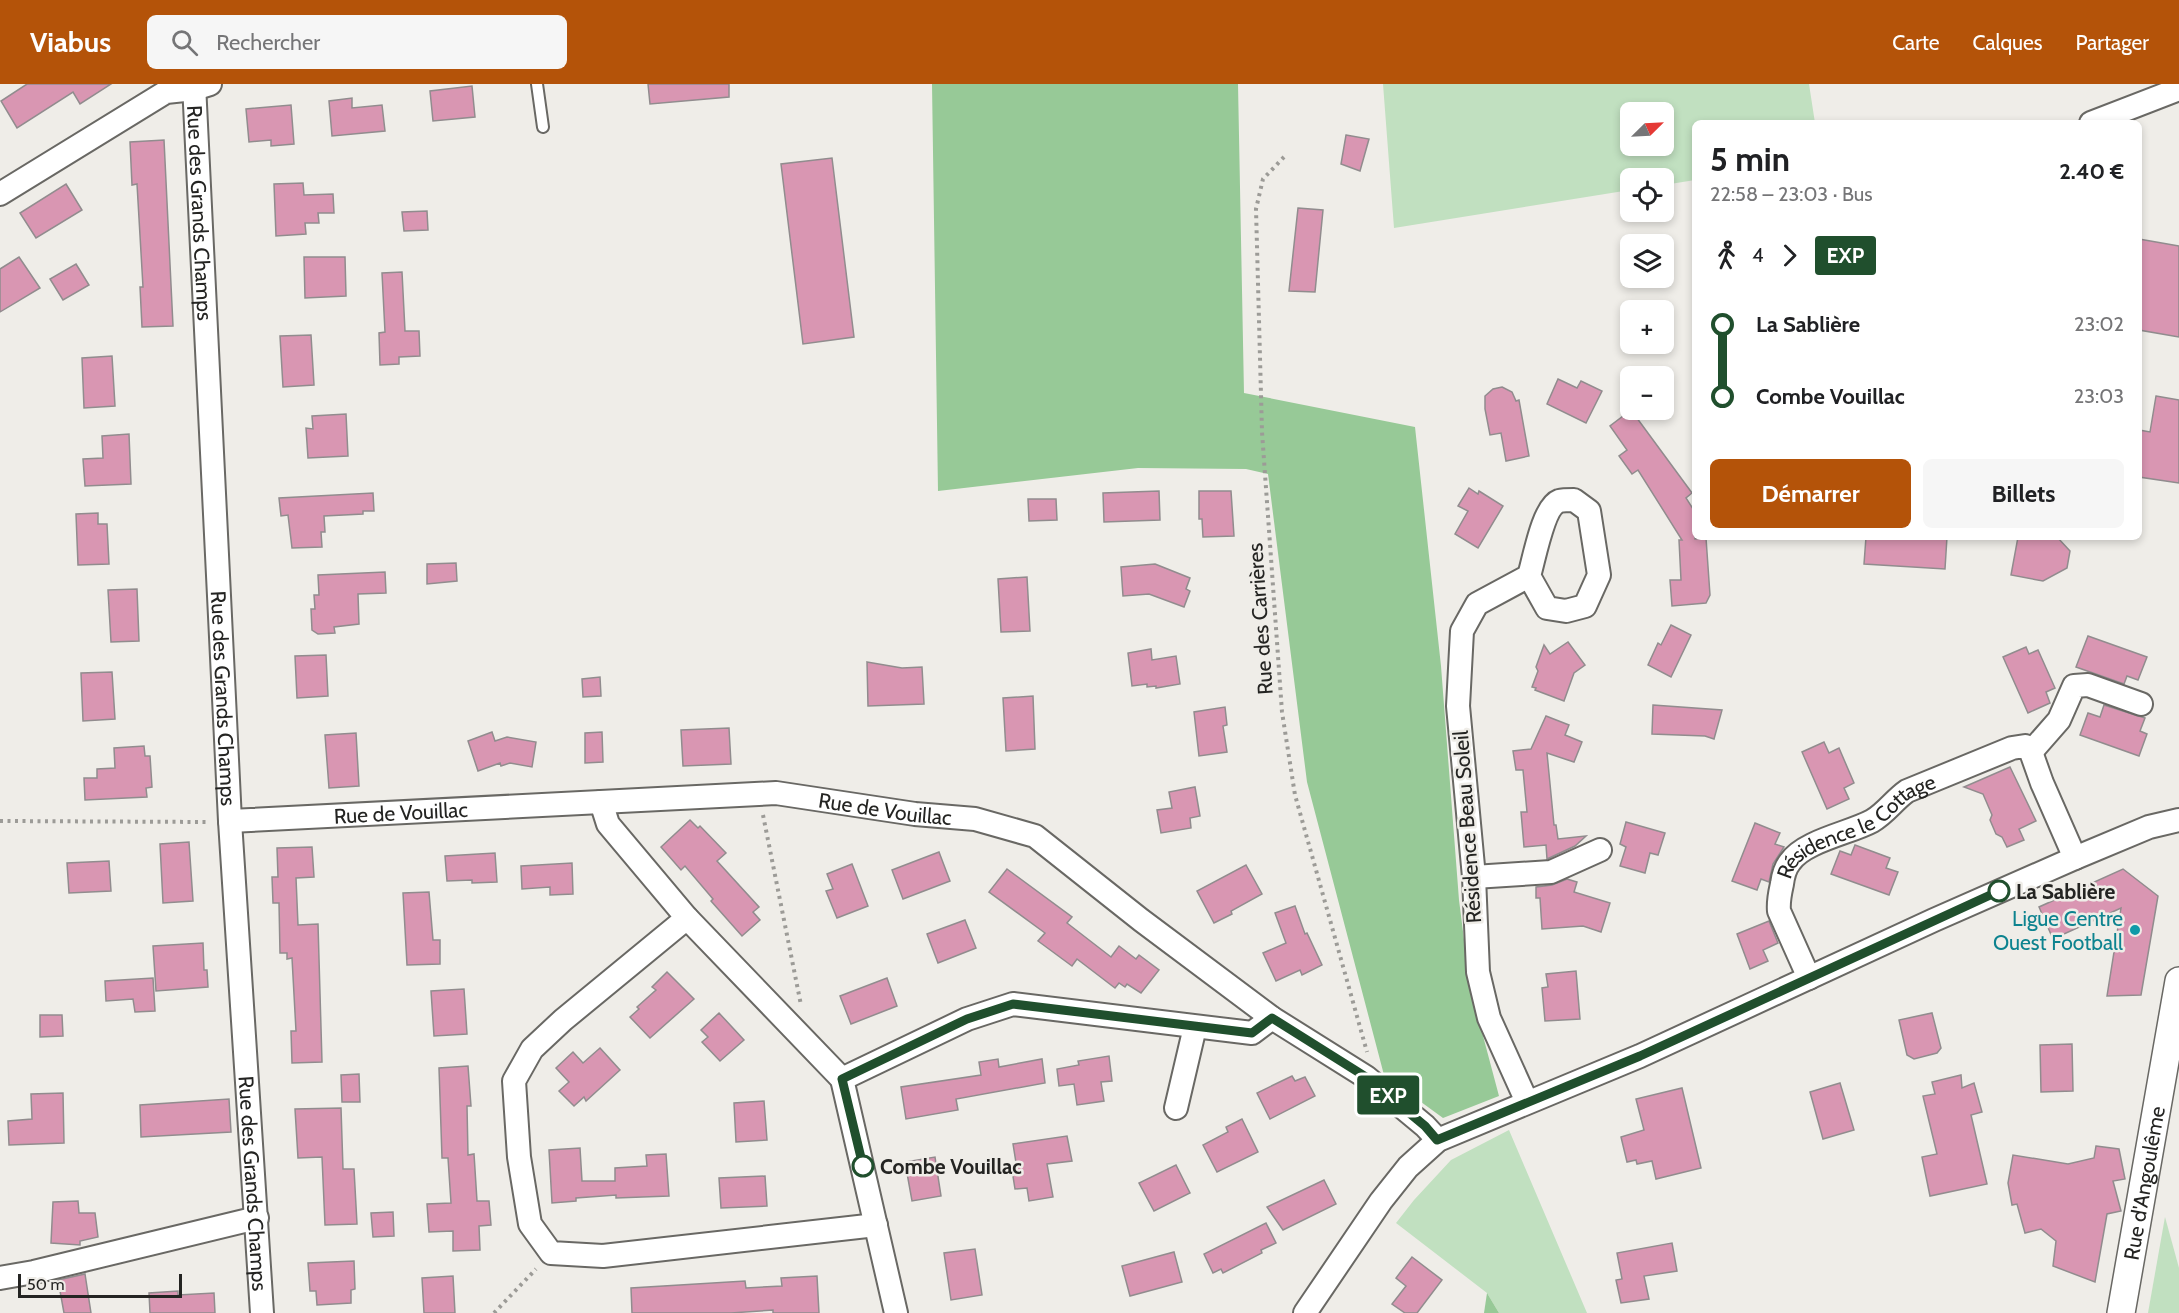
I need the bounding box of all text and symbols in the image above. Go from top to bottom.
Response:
search box [147,15,567,69]
text: Viabus [30,25,111,59]
icon: search [168,26,201,59]
text: Rechercher [216,29,320,56]
text: Carte [1892,30,1940,55]
text: Calques [1973,30,2043,55]
text: Partager [2076,30,2149,55]
north arrow [1620,102,1674,156]
map controls [1620,102,1674,420]
street label: Rue des Grands Champs [183,105,218,321]
text: 5 min [1710,139,1790,179]
text: 2.40 € [2059,158,2124,185]
button: locate [1620,168,1674,222]
text: 22:58 – 23:03 · Bus [1710,182,1873,206]
button: layers [1620,234,1674,288]
icon: walk [1710,239,1743,272]
icon: forward [1773,239,1806,272]
text: 4 [1752,243,1764,267]
text: EXP [1827,243,1864,268]
button: + [1620,300,1674,354]
text: La Sablière [1756,311,1860,338]
text: 23:02 [2074,312,2124,336]
button: − [1620,366,1674,420]
text: Combe Vouillac [1756,383,1905,410]
text: 23:03 [2074,384,2124,408]
button: Démarrer [1710,459,1911,528]
button: Billets [1923,459,2124,528]
street label: Rue des Carrières [1242,542,1278,696]
street label: Rue des Grands Champs [206,590,242,807]
street label: Résidence Beau Soleil [1448,730,1486,924]
street label: Résidence le Cottage [1771,768,1939,881]
street label: Rue de Vouillac [817,787,953,830]
street label: Rue de Vouillac [333,796,468,828]
place label: La Sablière [2016,879,2115,904]
marker: La Sablière [1988,880,2010,902]
place label: Ligue Centre Ouest Football [1993,906,2123,955]
marker: Ligue Centre Ouest Football [2128,923,2142,937]
street label: Rue des Grands Champs [234,1075,273,1292]
line badge: EXP [1354,1076,1422,1114]
text: EXP [1369,1083,1407,1108]
street label: Rue d'Angoulême [2118,1104,2169,1262]
place label: Combe Vouillac [880,1154,1022,1179]
marker: Combe Vouillac [852,1155,874,1177]
scale bar [18,1271,182,1298]
text: 50 m [27,1275,64,1294]

